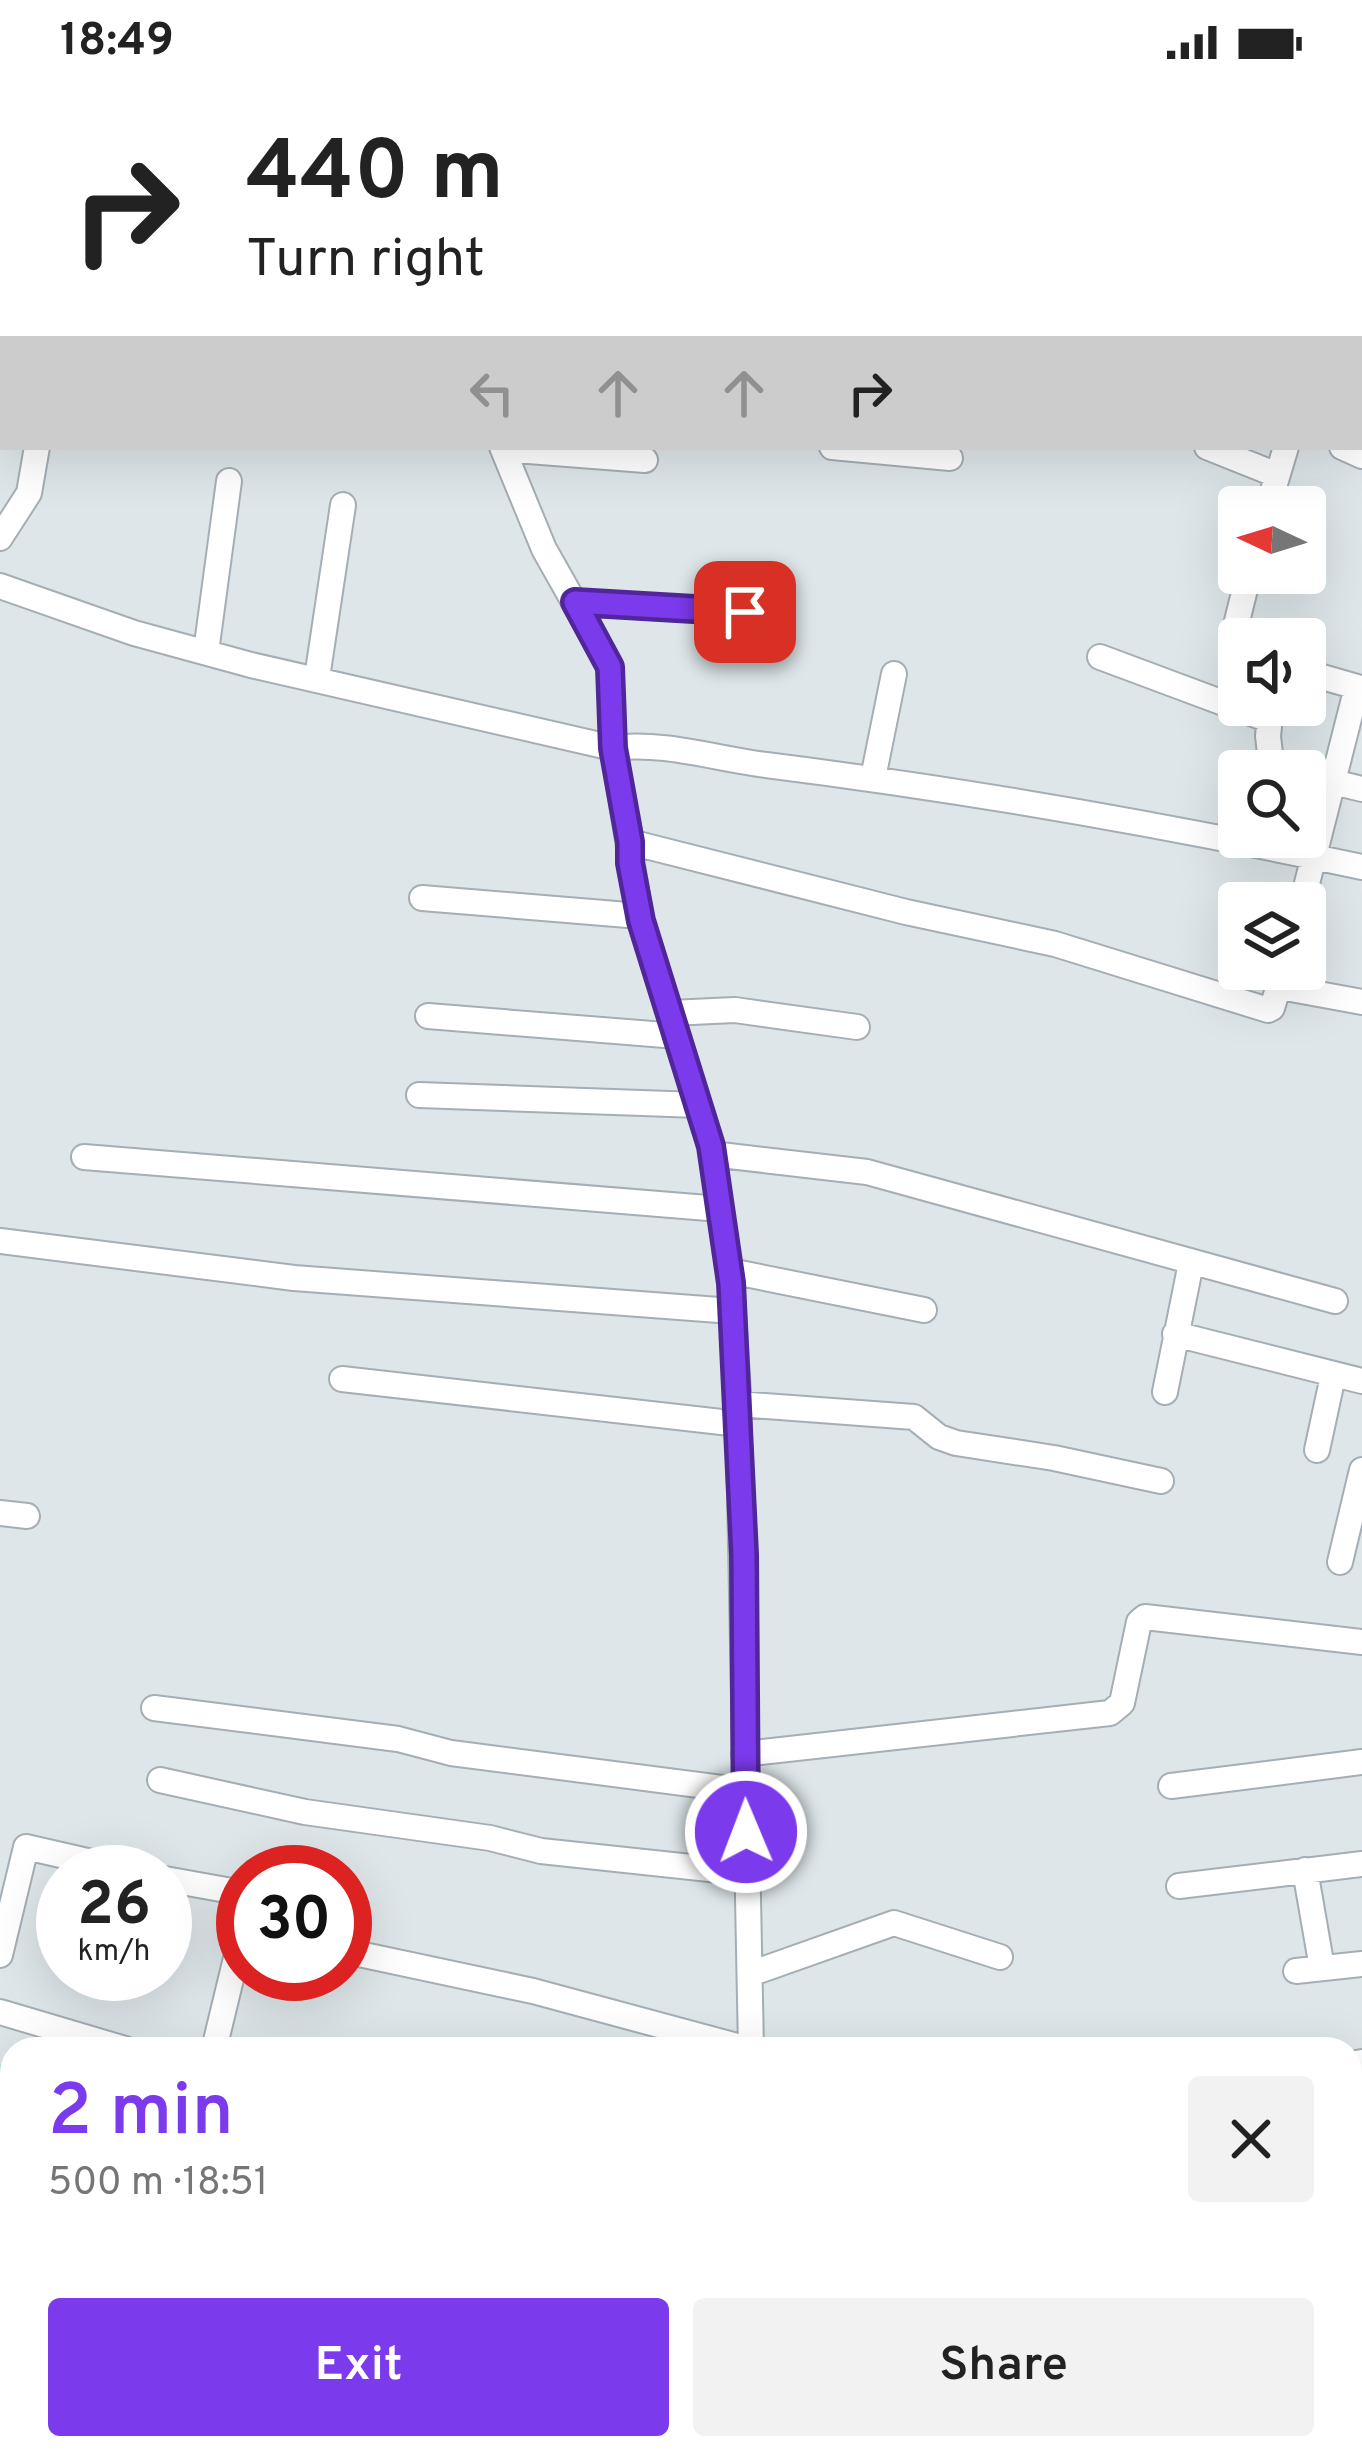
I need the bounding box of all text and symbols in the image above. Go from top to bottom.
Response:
text: 18:49 [60,14,174,71]
text: 440 m [246,123,504,229]
icon: right [48,132,204,288]
text: Turn right [246,227,485,296]
icon: left [459,360,525,426]
icon: ahead [585,360,651,426]
icon: ahead [711,360,777,426]
icon: right [837,360,903,426]
north arrow [1218,486,1326,594]
map controls [1218,486,1326,990]
pin [694,561,796,663]
icon: arrive [712,579,778,645]
button: sound [1218,618,1326,726]
button: search [1218,750,1326,858]
button: layers [1218,882,1326,990]
position arrow [683,1769,809,1895]
speed limit sign: 30 [216,1845,372,2001]
text: 26 [77,1870,151,1946]
text: km/h [78,1934,150,1971]
text: 2 min [48,2069,234,2161]
button: close [1188,2076,1314,2202]
text: 500 m · 18:51 [48,2160,268,2209]
button: Exit [48,2298,669,2436]
button: Share [693,2298,1314,2436]

